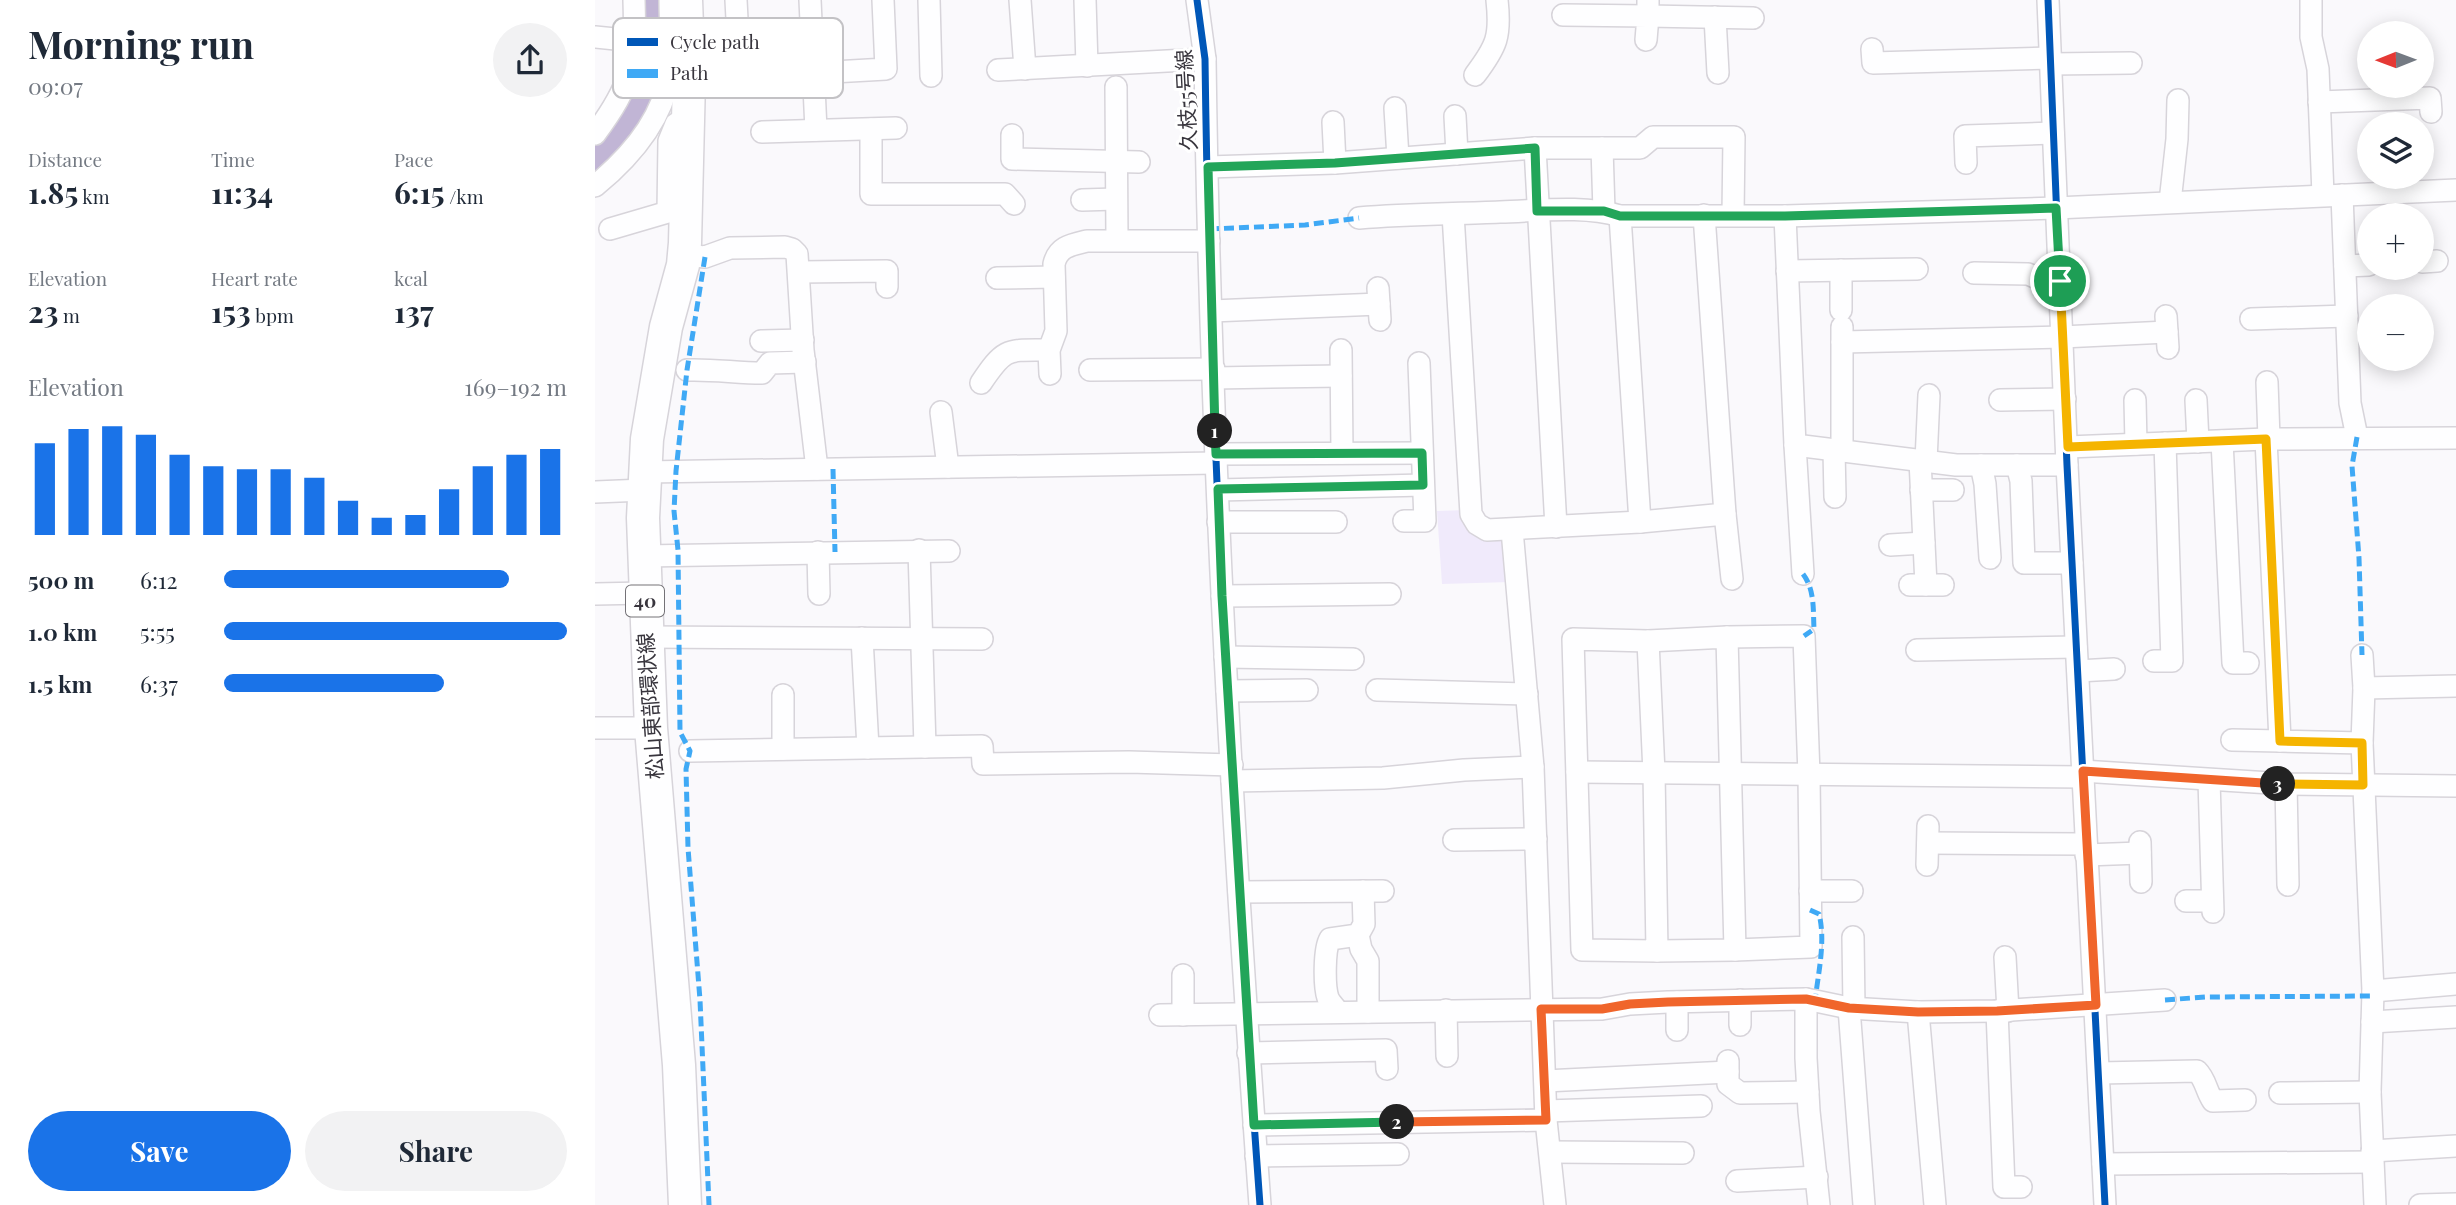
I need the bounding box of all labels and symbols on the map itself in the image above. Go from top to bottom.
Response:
legend [613,18,843,98]
north arrow [2357,21,2434,98]
text: Cycle path [670,28,760,54]
street label: 久枝55号線 [1168,49,1202,151]
text: Path [670,59,708,85]
pin [2030,251,2090,311]
pin: 1 [1197,414,1233,448]
road number: 40 [626,586,664,616]
street label: 松山東部環状線 [630,632,668,780]
pin: 3 [2261,766,2295,802]
pin: 2 [1379,1104,1415,1140]

